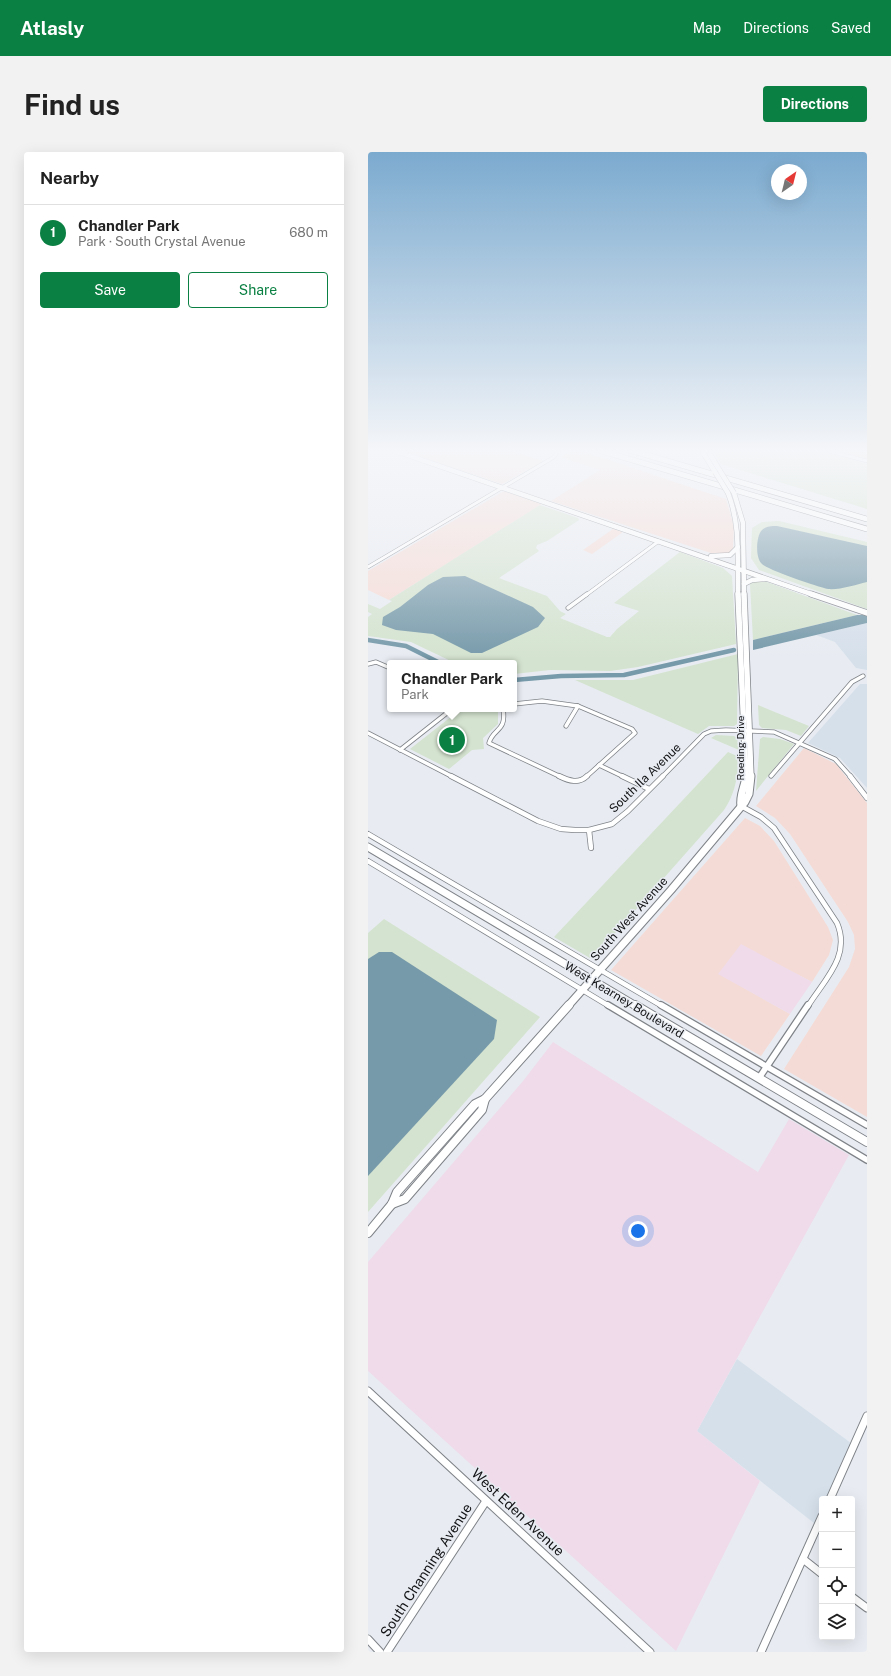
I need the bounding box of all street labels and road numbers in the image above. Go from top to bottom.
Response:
street label: Roeding Drive [734,715,746,780]
street label: South Ila Avenue [606,740,684,816]
street label: South West Avenue [588,874,671,964]
street label: West Kearney Boulevard [562,959,686,1041]
street label: West Eden Avenue [468,1465,568,1559]
street label: South Channing Avenue [377,1500,475,1640]

